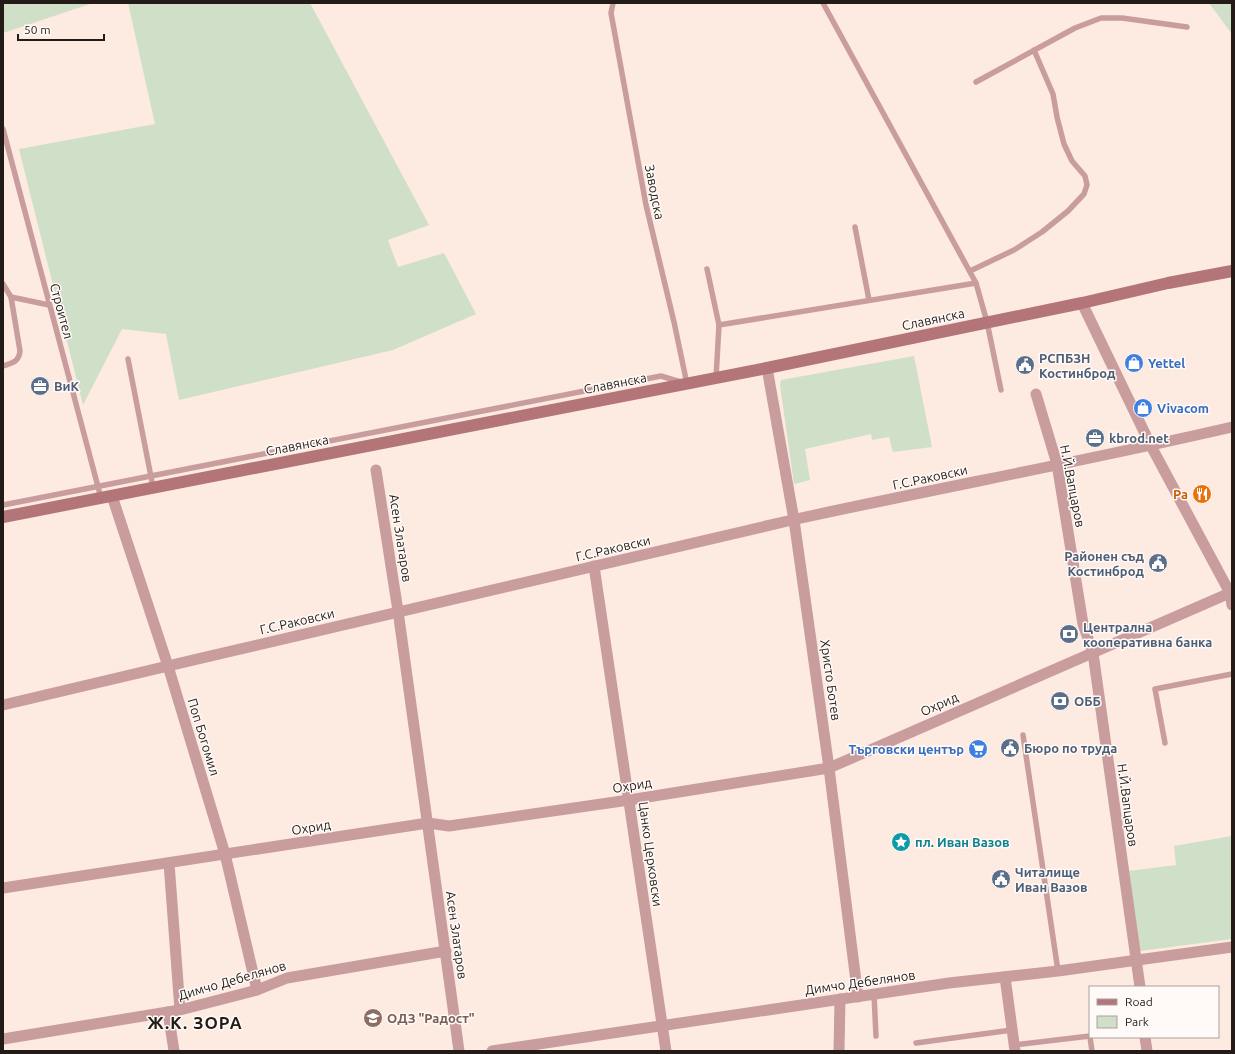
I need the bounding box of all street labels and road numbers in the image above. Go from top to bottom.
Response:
street label: Заводска [643,163,667,221]
street label: Строител [48,282,76,340]
street label: Славянска [900,306,966,332]
street label: Славянска [582,370,648,396]
street label: Славянска [264,432,330,458]
street label: Н.Й.Вапцаров [1058,444,1088,528]
street label: Г.С.Раковски [891,462,969,492]
street label: Асен Златаров [387,493,415,583]
street label: Г.С.Раковски [574,533,652,563]
street label: Г.С.Раковски [258,606,336,636]
street label: Христо Ботев [818,639,844,721]
street label: Охрид [918,689,960,718]
street label: Поп Богомил [186,697,222,777]
street label: Н.Й.Вапцаров [1115,763,1141,847]
street label: Охрид [611,775,653,795]
street label: Цанко Церковски [637,801,665,907]
street label: Охрид [290,817,332,837]
street label: Асен Златаров [444,890,470,980]
street label: Димчо Дебелянов [176,958,288,1002]
street label: Димчо Дебелянов [804,967,916,997]

